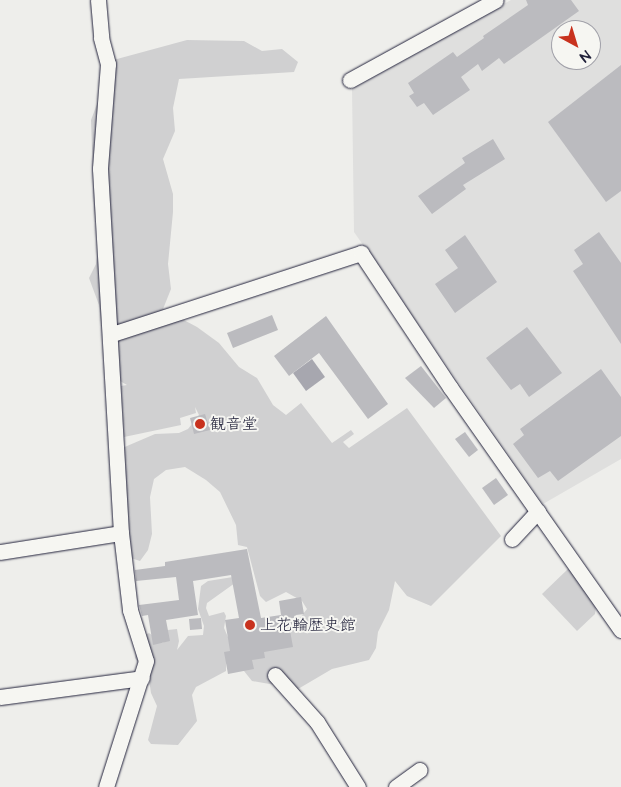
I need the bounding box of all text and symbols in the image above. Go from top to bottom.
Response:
north arrow [551,20,601,70]
text: N [575,45,595,66]
place label: 観音堂 [210,414,258,434]
marker: 観音堂 [194,418,206,430]
place label: 上花輪歴史館 [260,615,356,635]
marker: 上花輪歴史館 [244,619,256,631]

